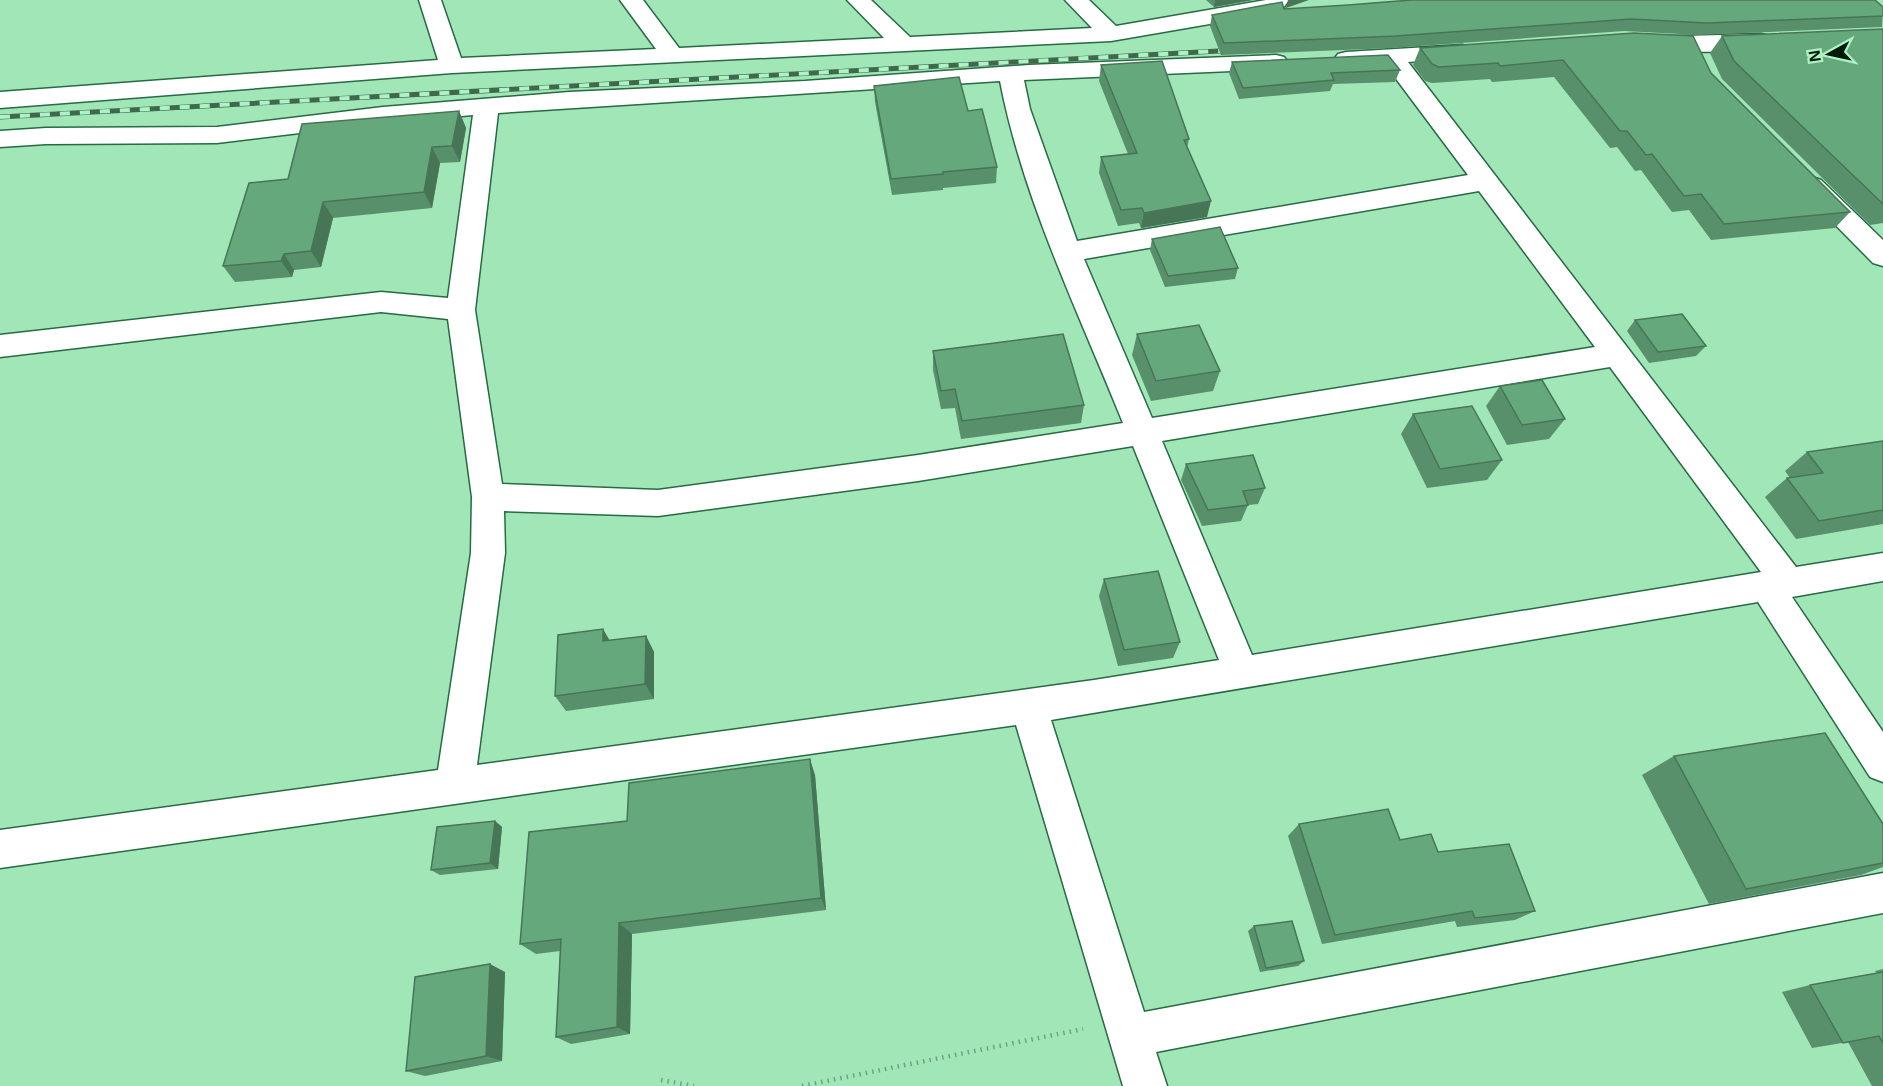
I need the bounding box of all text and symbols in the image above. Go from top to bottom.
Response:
north arrow [1799,24,1859,84]
text: N [1805,49,1824,63]

